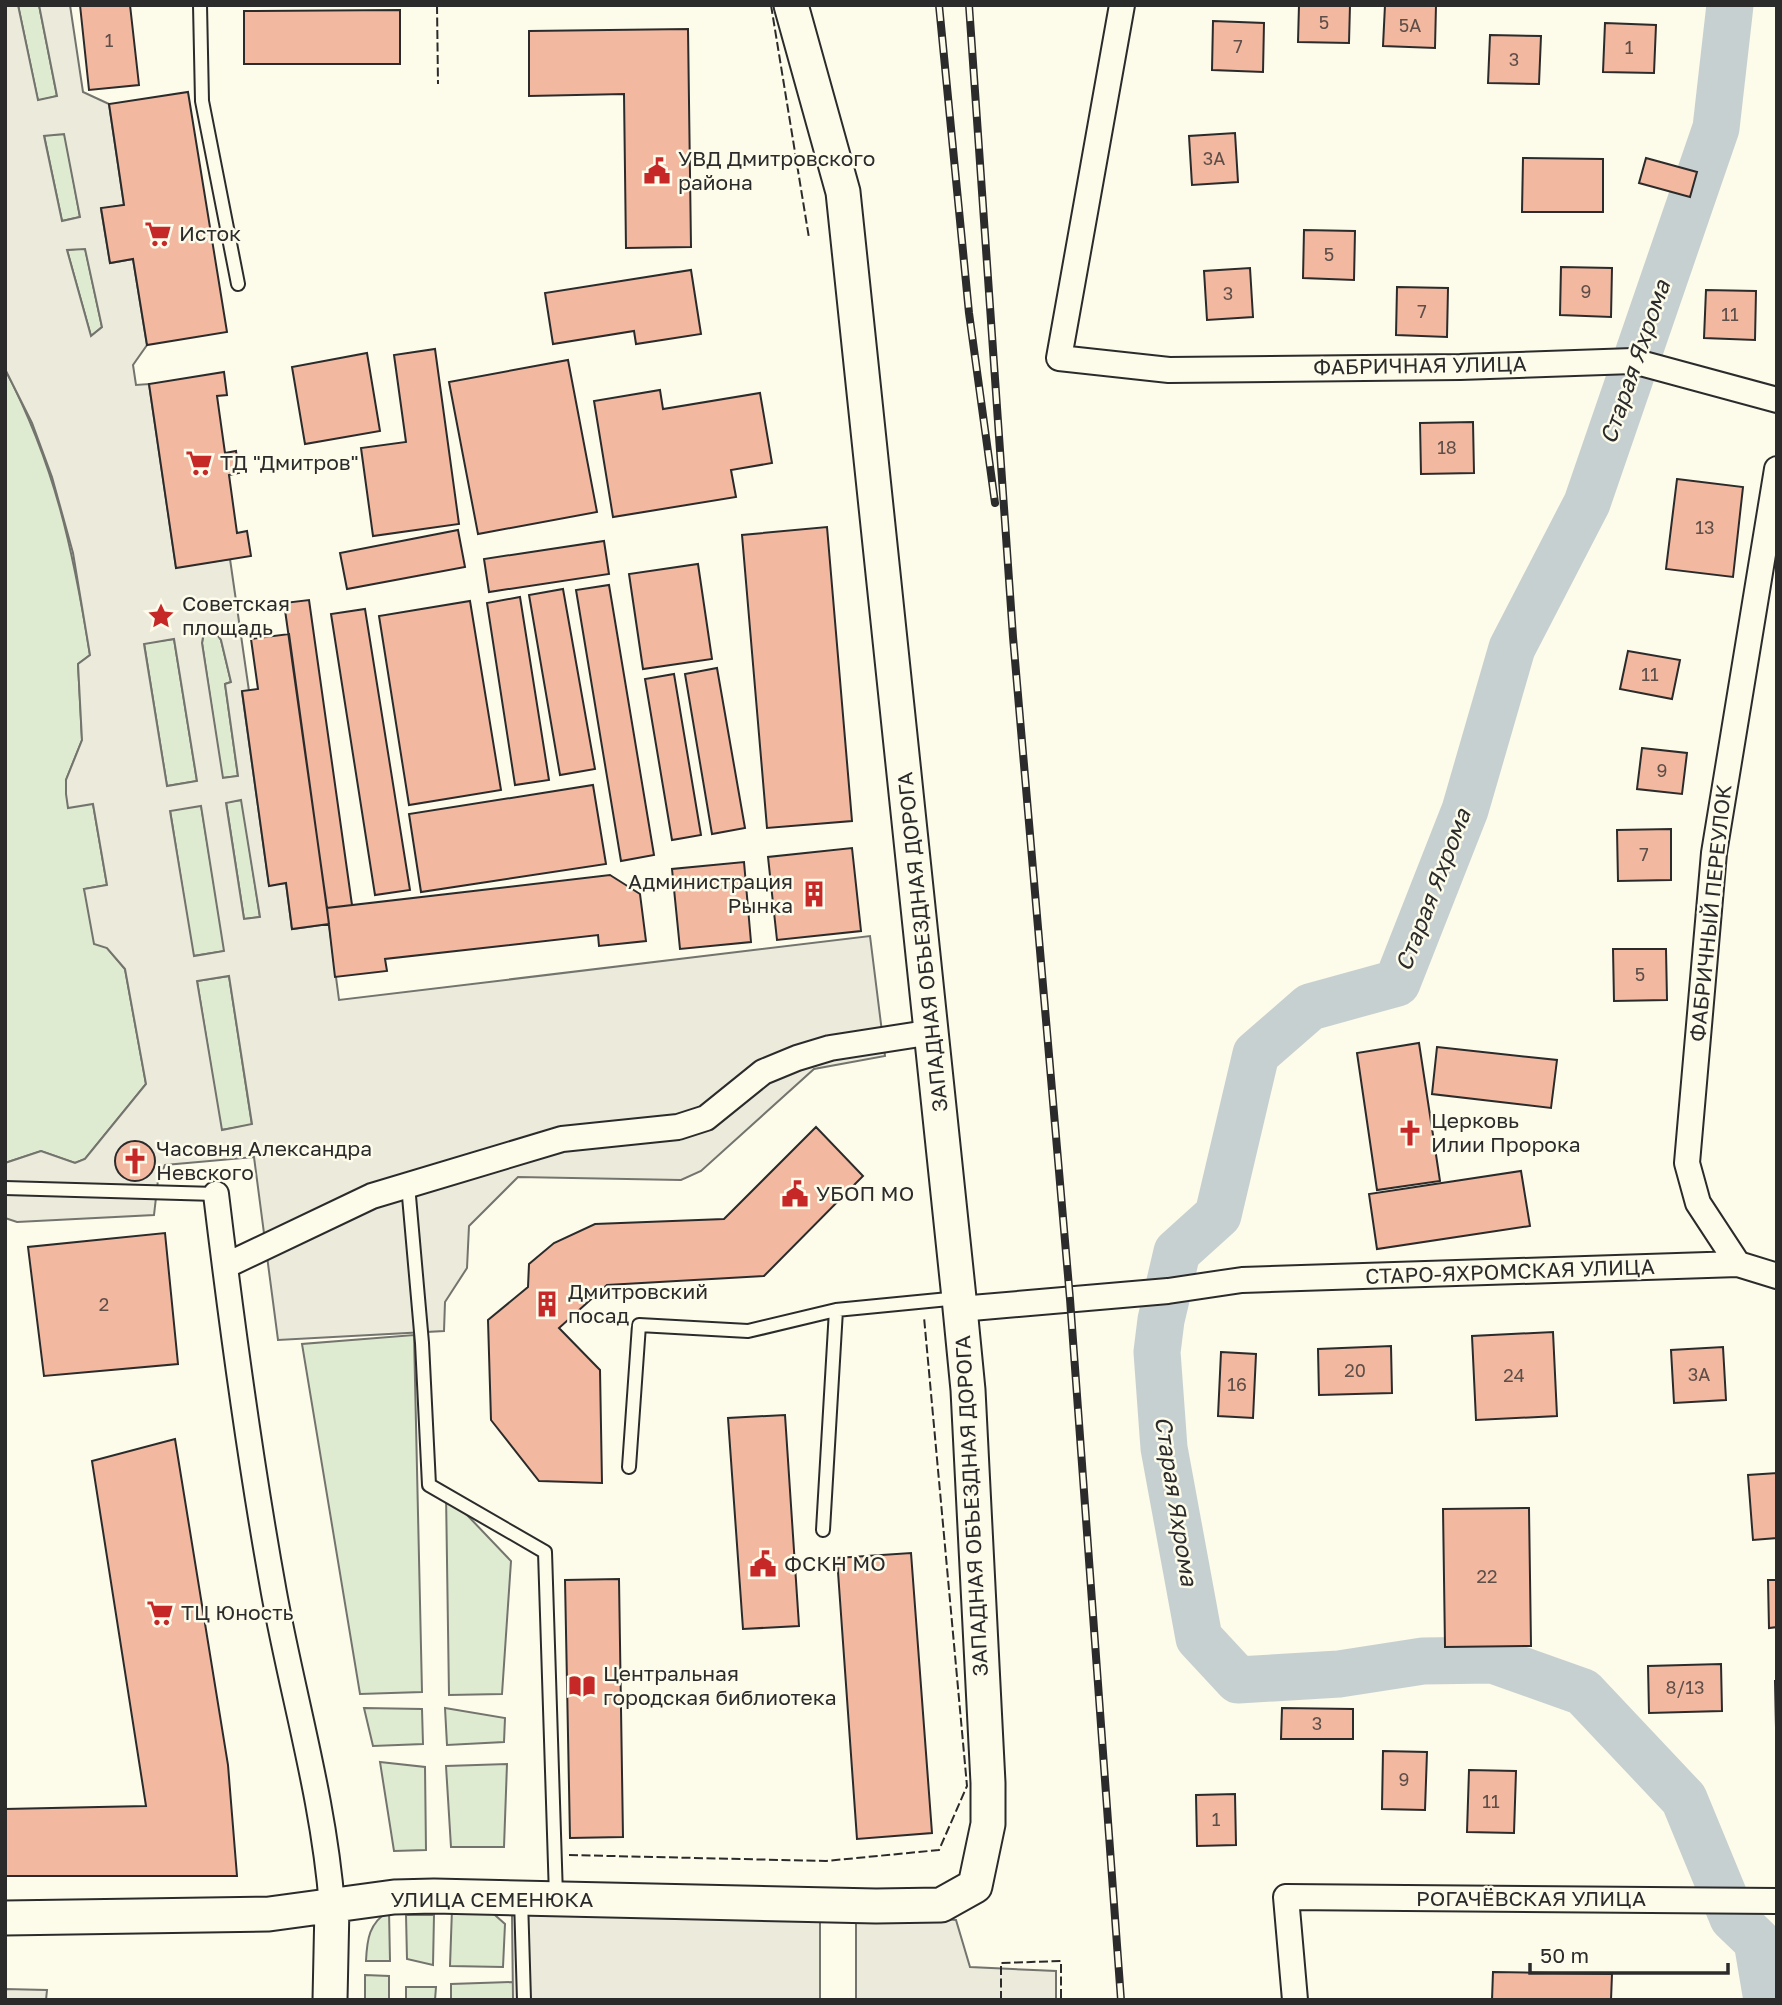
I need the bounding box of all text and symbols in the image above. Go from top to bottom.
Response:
house number: 5 [1319,11,1329,33]
house number: 5А [1399,14,1421,36]
house number: 1 [105,29,114,51]
house number: 7 [1233,35,1243,57]
house number: 1 [1625,36,1634,58]
house number: 3 [1509,48,1519,70]
place label: УВД Дмитровского района [678,145,875,195]
house number: 3А [1203,147,1225,169]
public building icon: УВД Дмитровского района [642,156,672,186]
supermarket icon: Исток [143,219,173,249]
place label: Исток [179,220,241,246]
house number: 5 [1324,243,1334,265]
water label: Старая Яхрома [1593,275,1676,447]
house number: 9 [1581,280,1591,302]
house number: 3 [1223,282,1233,304]
house number: 7 [1417,300,1427,322]
house number: 11 [1721,303,1739,325]
street label: ФАБРИЧНАЯ УЛИЦА [1313,350,1527,380]
house number: 18 [1437,436,1457,458]
supermarket icon: ТД "Дмитров" [184,448,214,478]
place label: ТД "Дмитров" [220,449,359,475]
house number: 13 [1695,516,1715,538]
place label: Советская площадь [182,590,290,640]
place icon: Советская площадь [146,601,176,631]
house number: 11 [1641,663,1659,685]
house number: 9 [1657,759,1667,781]
street label: ЗАПАДНАЯ ОБЪЕЗДНАЯ ДОРОГА [891,771,953,1113]
street label: ФАБРИЧНЫЙ ПЕРЕУЛОК [1684,783,1736,1043]
water label: Старая Яхрома [1388,804,1476,975]
house number: 7 [1639,843,1649,865]
place label: Администрация Рынка [628,868,793,918]
building icon: Администрация Рынка [799,879,829,909]
house number: 5 [1635,963,1645,985]
place label: Церковь Илии Пророка [1431,1107,1581,1157]
church icon: Церковь Илии Пророка [1395,1118,1425,1148]
place label: Часовня Александра Невского [156,1135,372,1185]
church icon: Часовня Александра Невского [120,1146,150,1176]
public building icon: УБОП МО [780,1179,810,1209]
place label: УБОП МО [816,1180,914,1206]
street label: СТАРО-ЯХРОМСКАЯ УЛИЦА [1365,1253,1655,1289]
place label: Дмитровский посад [568,1278,708,1328]
building icon: Дмитровский посад [532,1289,562,1319]
house number: 2 [99,1293,109,1315]
street label: ЗАПАДНАЯ ОБЪЕЗДНАЯ ДОРОГА [949,1335,993,1677]
house number: 20 [1344,1359,1366,1381]
house number: 3А [1688,1363,1710,1385]
house number: 24 [1503,1364,1525,1386]
house number: 16 [1227,1373,1247,1395]
water label: Старая Яхрома [1150,1414,1204,1589]
public building icon: ФСКН МО [748,1549,778,1579]
place label: ФСКН МО [784,1550,886,1576]
house number: 22 [1477,1565,1497,1587]
supermarket icon: ТЦ Юность [145,1598,175,1628]
place label: ТЦ Юность [181,1599,293,1625]
place label: Центральная городская библиотека [603,1660,837,1710]
library icon: Центральная городская библиотека [567,1671,597,1701]
house number: 8/13 [1666,1676,1704,1698]
house number: 3 [1312,1712,1322,1734]
house number: 9 [1399,1768,1409,1790]
house number: 11 [1482,1790,1500,1812]
house number: 1 [1212,1808,1221,1830]
street label: РОГАЧЁВСКАЯ УЛИЦА [1416,1885,1646,1911]
street label: УЛИЦА СЕМЕНЮКА [391,1886,593,1912]
scale bar [1530,1932,1728,1976]
text: 50 m [1540,1942,1589,1968]

